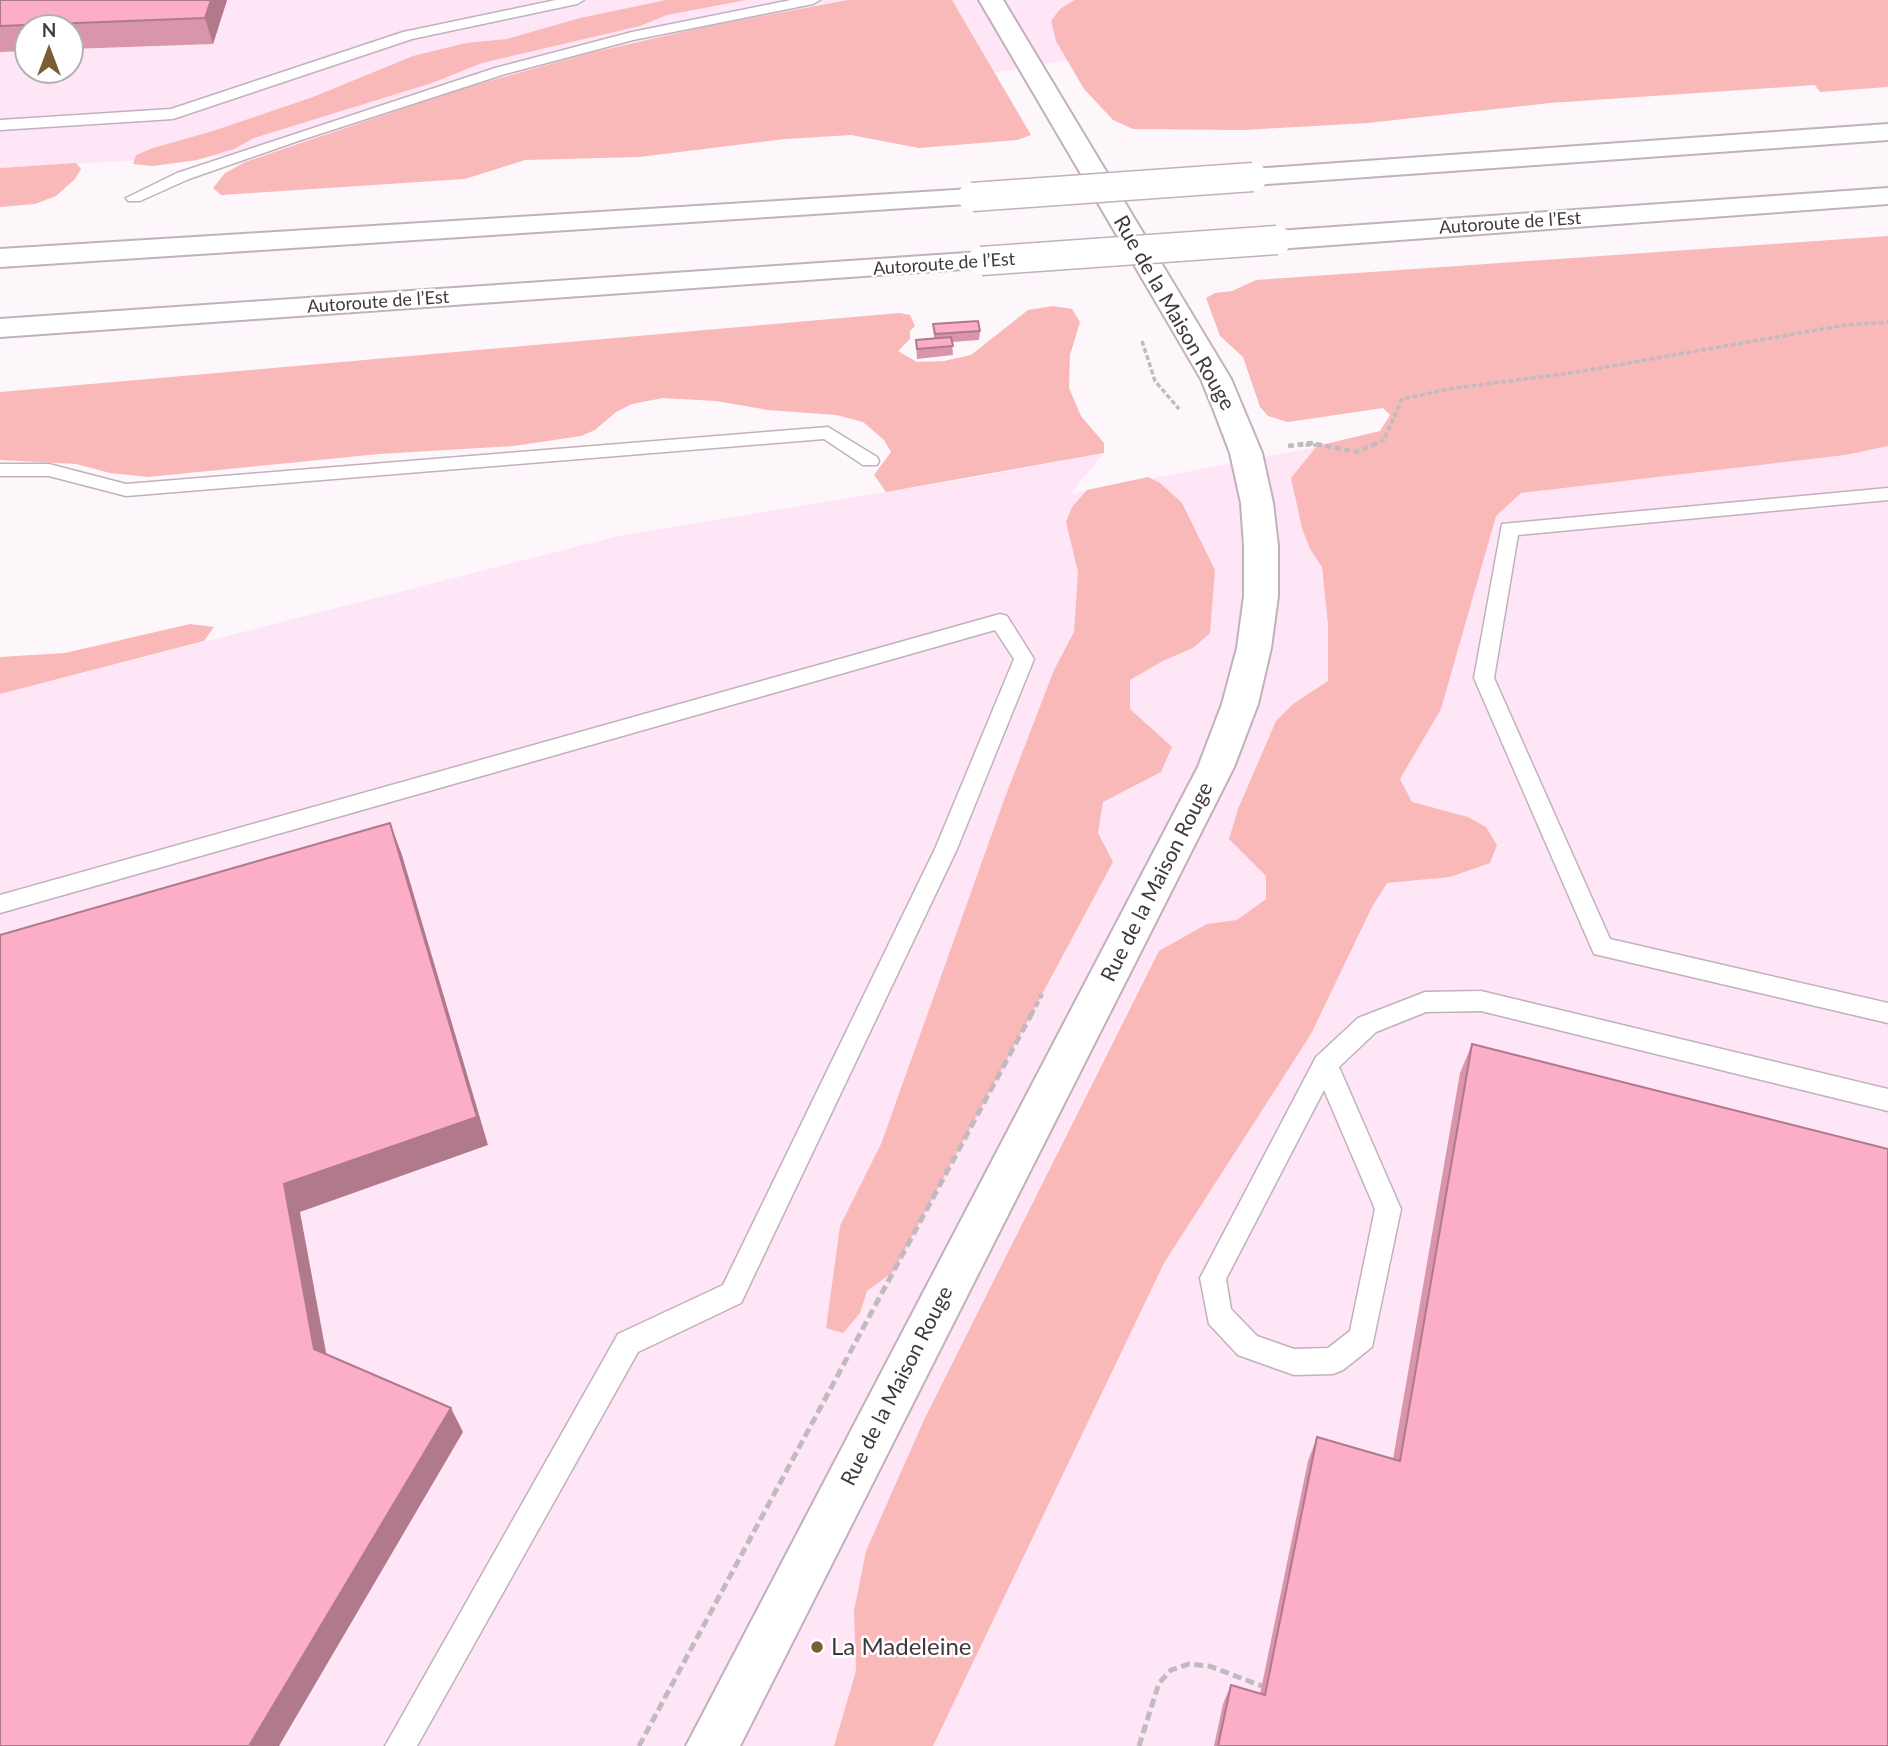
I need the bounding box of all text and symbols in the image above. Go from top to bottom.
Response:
north arrow [14,14,84,84]
text: N [42,18,56,41]
street label: Autoroute de l’Est [1438,207,1582,239]
street label: Rue de la Maison Rouge [1108,211,1240,415]
street label: Autoroute de l’Est [872,248,1016,280]
street label: Autoroute de l’Est [306,286,450,318]
street label: Rue de la Maison Rouge [1096,778,1218,986]
street label: Rue de la Maison Rouge [836,1282,958,1490]
place label: La Madeleine [831,1633,972,1661]
marker: La Madeleine [809,1639,825,1655]

